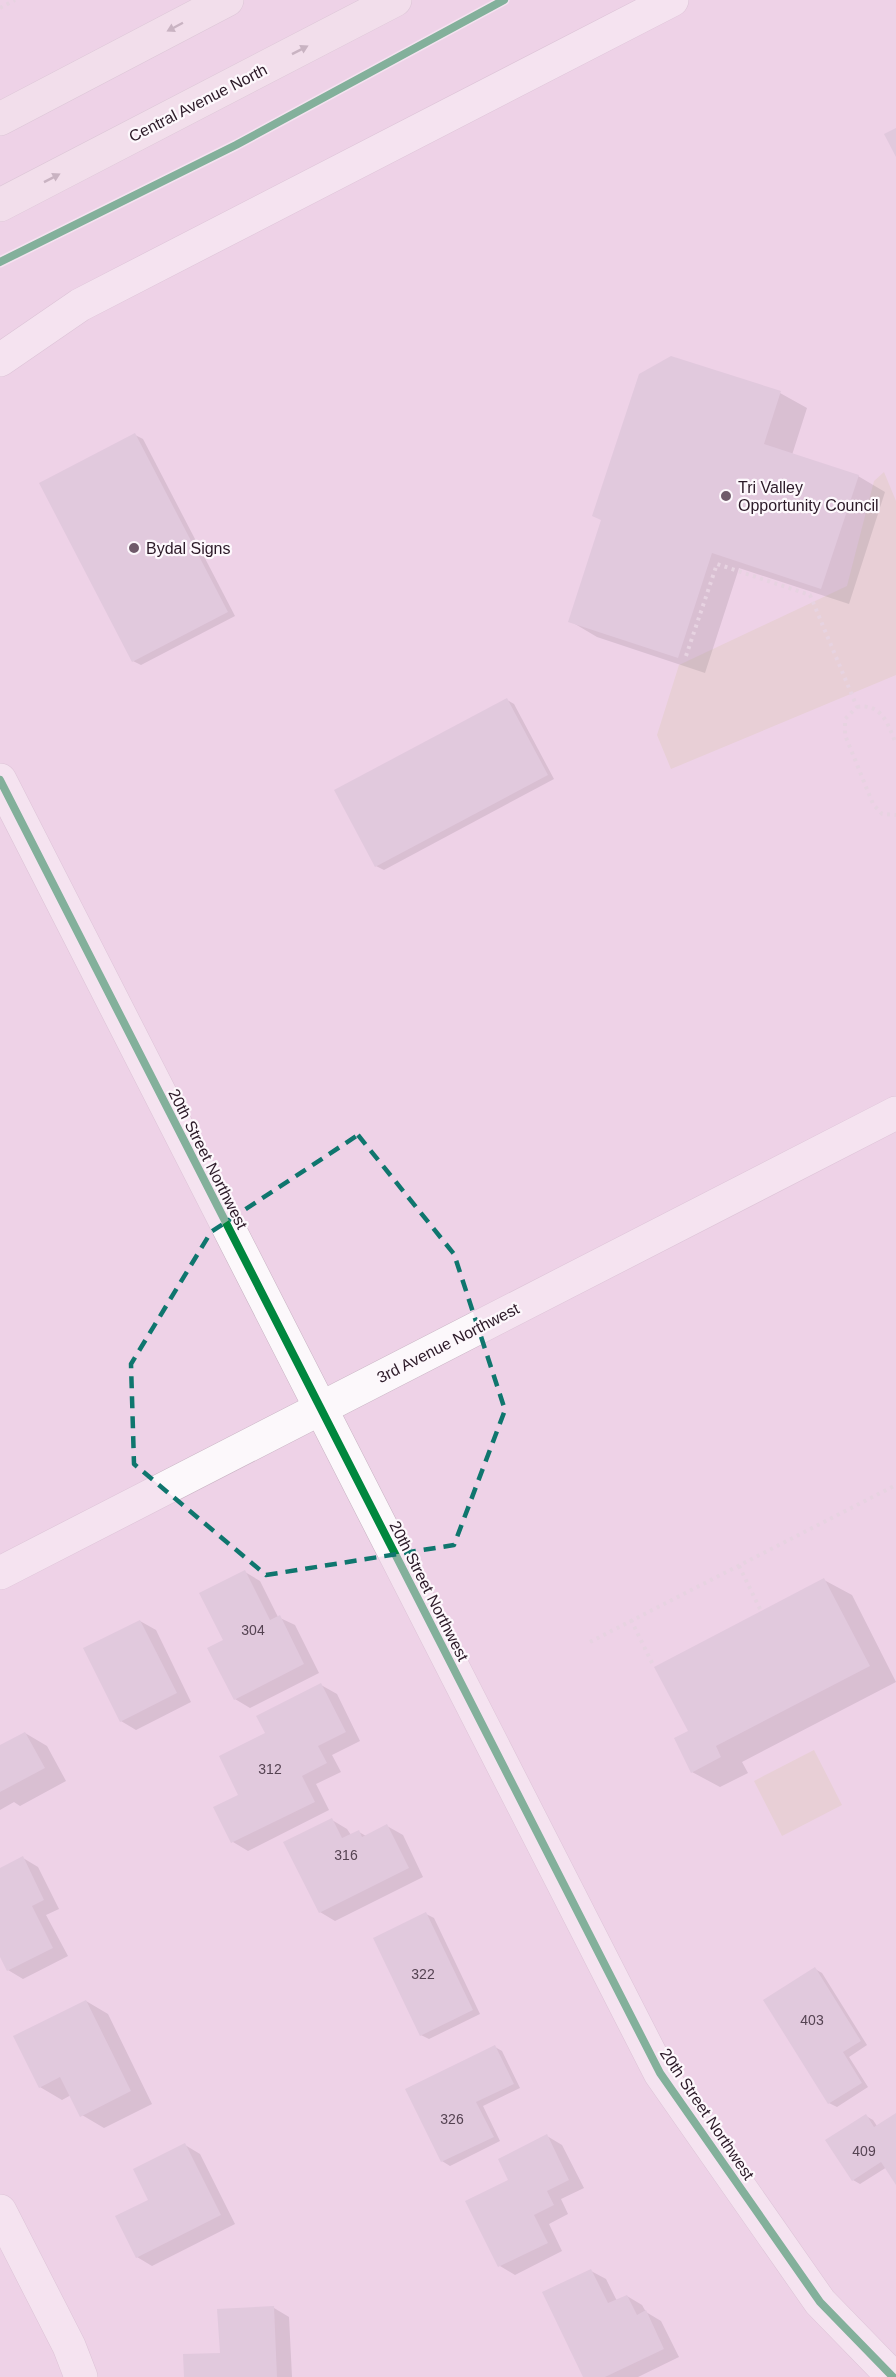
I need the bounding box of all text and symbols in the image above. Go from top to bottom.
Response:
one-way arrow [166,22,183,32]
one-way arrow [291,45,308,54]
street label: Central Avenue North [126,61,270,145]
one-way arrow [44,173,61,183]
place label: Tri Valley Opportunity Council [738,479,879,514]
marker: Tri Valley Opportunity Council [719,489,733,503]
place label: Bydal Signs [146,540,231,557]
marker: Bydal Signs [127,541,141,555]
street label: 20th Street Northwest [165,1086,251,1232]
street label: 3rd Avenue Northwest [374,1300,522,1386]
street label: 20th Street Northwest [386,1518,472,1664]
house number: 304 [241,1622,265,1638]
house number: 312 [258,1761,282,1777]
house number: 316 [334,1847,358,1863]
house number: 322 [411,1966,435,1982]
house number: 403 [800,2012,824,2028]
street label: 20th Street Northwest [657,2045,758,2183]
house number: 326 [440,2111,464,2127]
house number: 409 [852,2143,876,2159]

